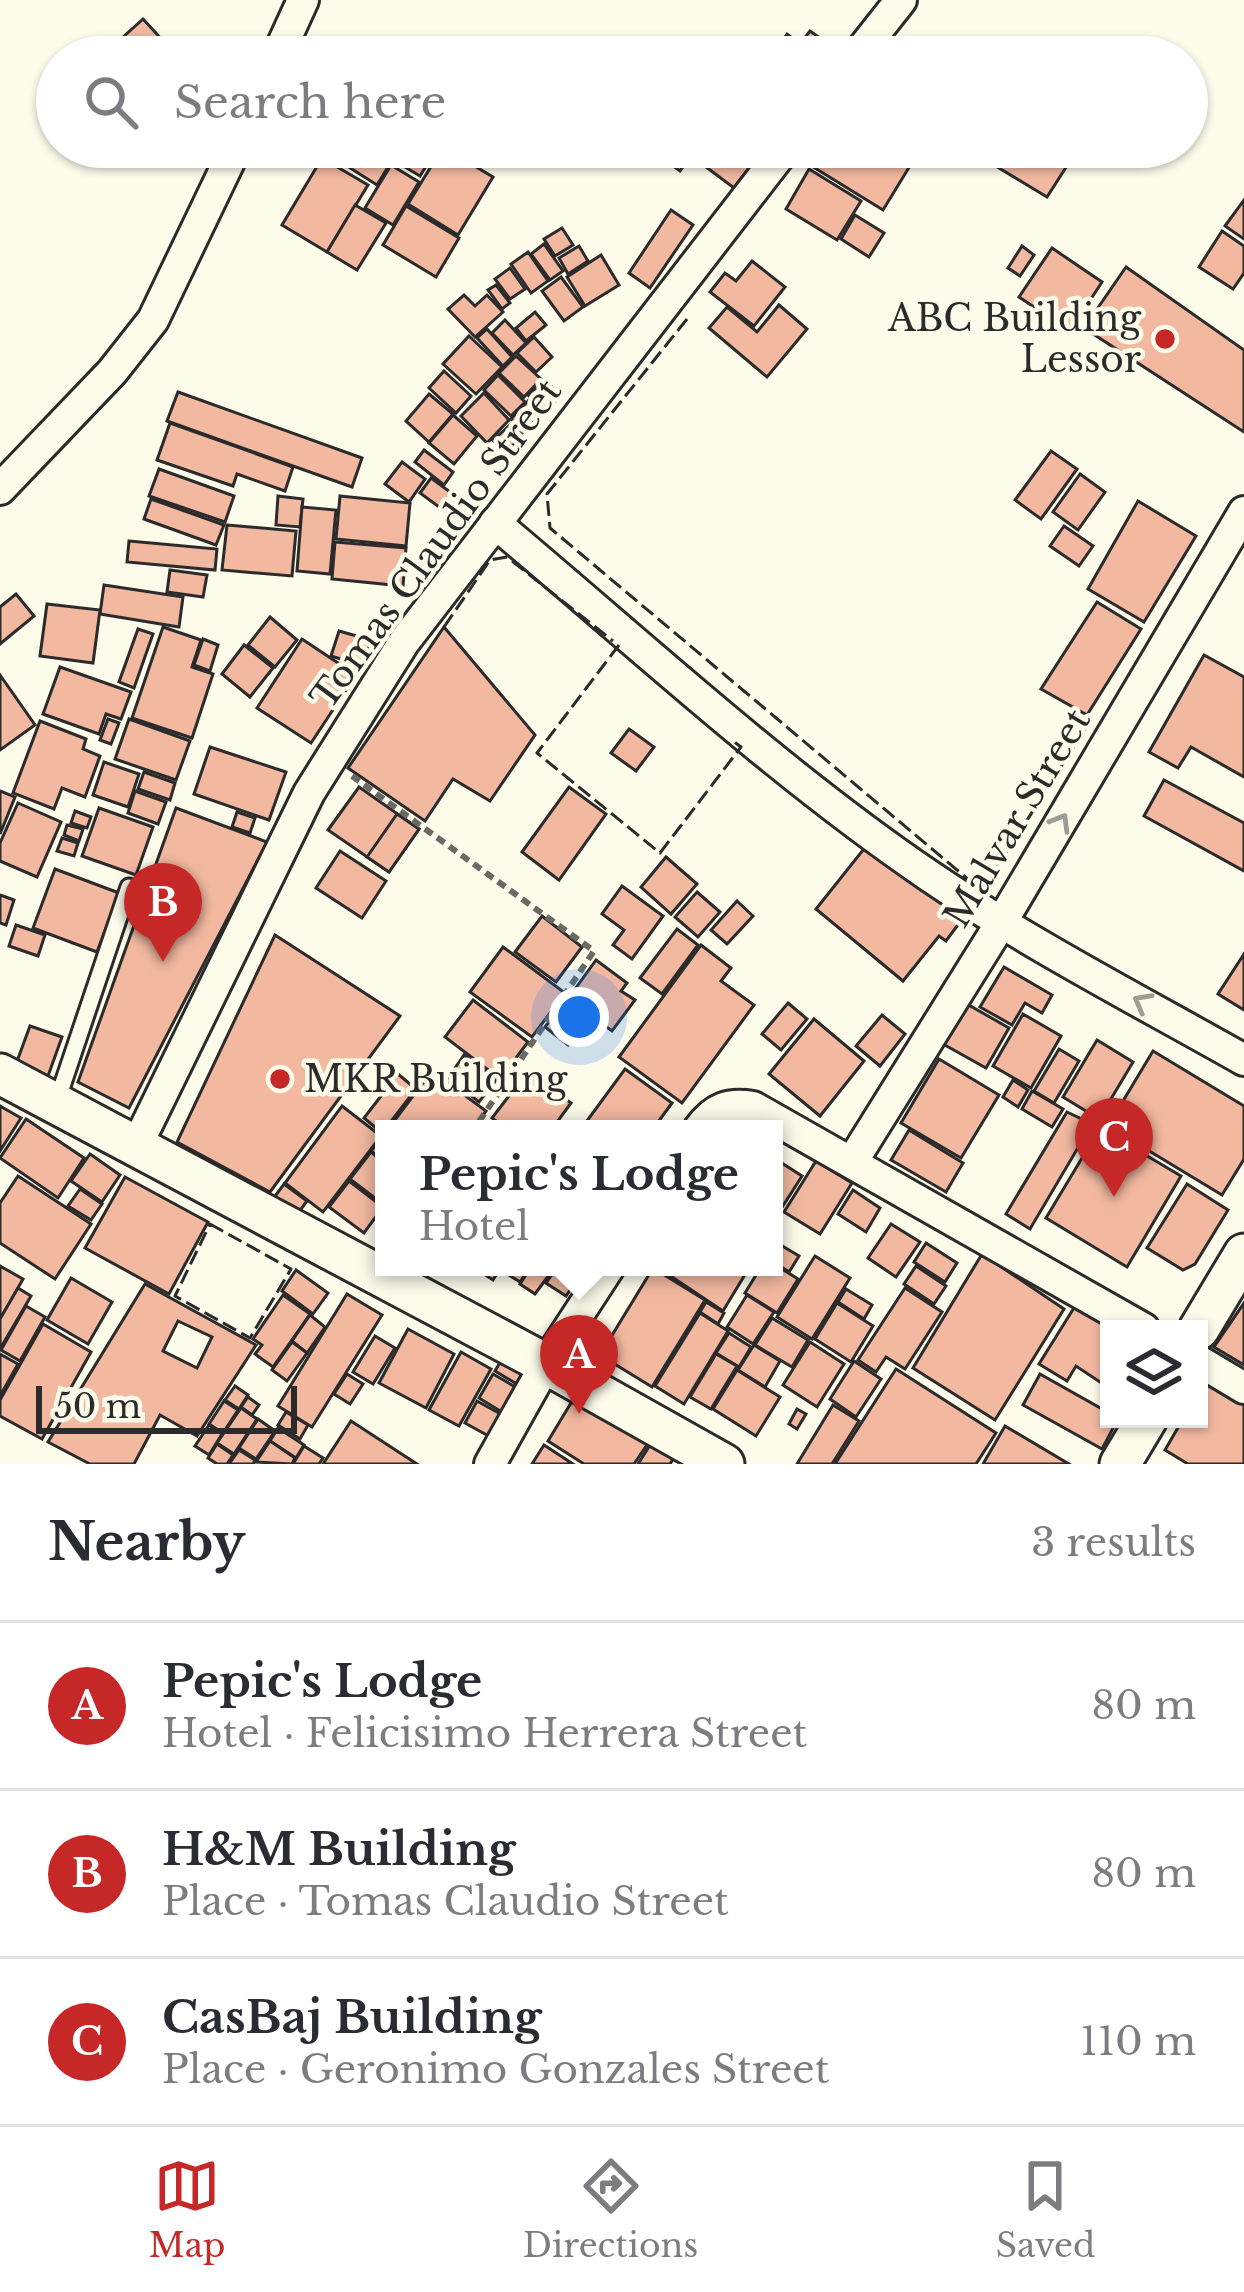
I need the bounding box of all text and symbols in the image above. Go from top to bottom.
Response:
search box [36,36,1208,168]
icon: search [78,69,144,135]
text: Search here [174,74,446,130]
place label: ABC Building Lessor [887,296,1141,382]
marker: ABC Building Lessor [1152,326,1178,352]
street label: Tomas Claudio Street [301,370,571,718]
street label: Malvar Street [934,700,1100,935]
one-way arrow [1046,813,1069,835]
pin: B [124,863,202,962]
your location [549,987,609,1047]
one-way arrow [1133,994,1155,1017]
place label: MKR Building [304,1057,568,1102]
marker: MKR Building [267,1066,293,1092]
pin: C [1075,1098,1153,1197]
popup [375,1120,783,1276]
text: Pepic's Lodge [419,1146,739,1202]
text: Hotel [419,1202,529,1251]
pin: A [540,1315,618,1414]
map controls [1100,1320,1208,1428]
button: layers [1100,1320,1208,1428]
scale bar [36,1380,297,1433]
text: 50 m [54,1386,141,1427]
text: Nearby [48,1511,245,1574]
text: 3 results [1031,1518,1196,1567]
text: Pepic's Lodge [162,1653,482,1709]
text: A [71,1681,103,1730]
text: 80 m [1091,1681,1196,1730]
text: Hotel · Felicisimo Herrera Street [162,1709,807,1758]
text: H&M Building [162,1821,515,1877]
text: B [71,1849,103,1898]
text: 80 m [1091,1849,1196,1898]
text: Place · Tomas Claudio Street [162,1877,729,1926]
text: CasBaj Building [162,1989,542,2045]
text: C [71,2017,103,2066]
text: 110 m [1080,2017,1196,2066]
text: Place · Geronimo Gonzales Street [162,2045,829,2094]
tab: Map [149,2153,225,2266]
tab: Directions [523,2153,698,2266]
tab: Saved [996,2153,1095,2266]

